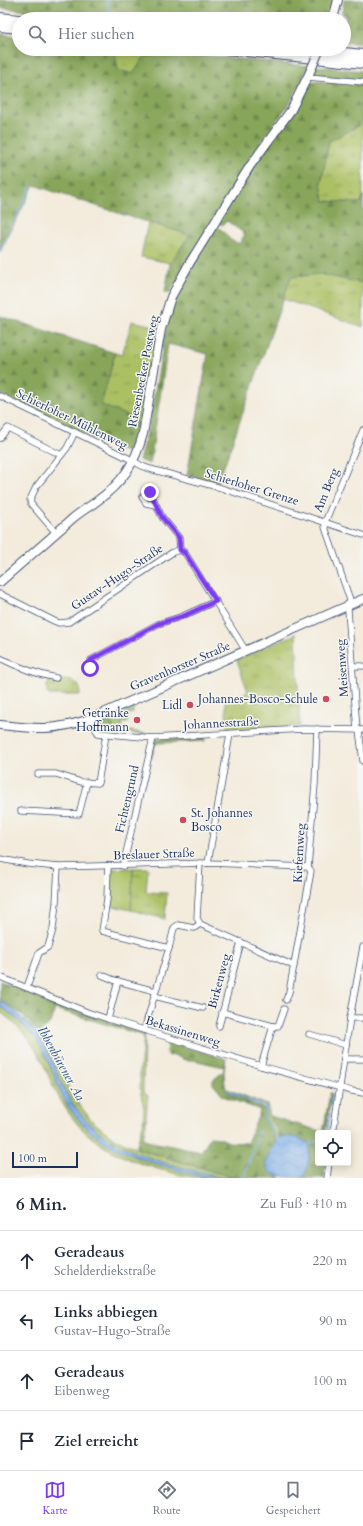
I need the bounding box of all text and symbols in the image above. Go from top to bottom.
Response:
search box [12,12,351,56]
icon: search [26,23,48,45]
text: Hier suchen [58,24,135,44]
street label: Riesenbecker Postweg [124,314,162,428]
street label: Schierloher Mühlenweg [14,385,131,453]
street label: Schierloher Grenze [203,465,301,509]
street label: Am Berg [310,465,342,515]
route end [141,483,159,501]
street label: Gustav-Hugo-Straße [68,540,166,614]
street label: Gravenhorster Straße [127,638,233,694]
street label: Meisenweg [332,638,352,698]
route start [81,659,99,677]
place label: Johannes-Bosco-Schule [196,691,318,707]
marker: Johannes-Bosco-Schule [321,694,331,704]
place label: Lidl [162,697,182,713]
marker: Lidl [185,700,195,710]
place label: Getränke Hoffmann [76,705,129,735]
street label: Johannesstraße [181,713,259,733]
marker: Getränke Hoffmann [132,715,142,725]
street label: Fichtengrund [111,763,143,835]
place label: St. Johannes Bosco [191,805,253,835]
marker: St. Johannes Bosco [178,815,188,825]
street label: Kiefernweg [289,822,309,883]
street label: Breslauer Straße [113,845,195,863]
street label: Birkenweg [204,951,234,1010]
street label: Bekassinenweg [144,1012,223,1050]
water label: Ibbenbürener Aa [33,1023,89,1104]
map controls [315,1130,351,1166]
button: locate [315,1130,351,1166]
scale bar [12,1150,78,1169]
text: 100 m [18,1151,47,1166]
text: 6 Min. [16,1193,67,1216]
text: Zu Fuß · 410 m [260,1195,347,1213]
text: Geradeaus [54,1242,124,1262]
icon: ahead [16,1250,38,1272]
text: 220 m [313,1252,347,1270]
text: Schelderdiekstraße [54,1262,156,1280]
text: Links abbiegen [54,1302,158,1322]
icon: left [16,1310,38,1332]
text: 90 m [319,1312,347,1330]
text: Gustav-Hugo-Straße [54,1322,171,1340]
text: Geradeaus [54,1362,124,1382]
icon: ahead [16,1370,38,1392]
text: 100 m [313,1372,347,1390]
text: Eibenweg [54,1382,110,1400]
icon: arrive [16,1430,38,1452]
text: Ziel erreicht [54,1431,138,1451]
tab: Karte [42,1479,68,1518]
tab: Route [153,1479,181,1518]
tab: Gespeichert [266,1479,321,1518]

